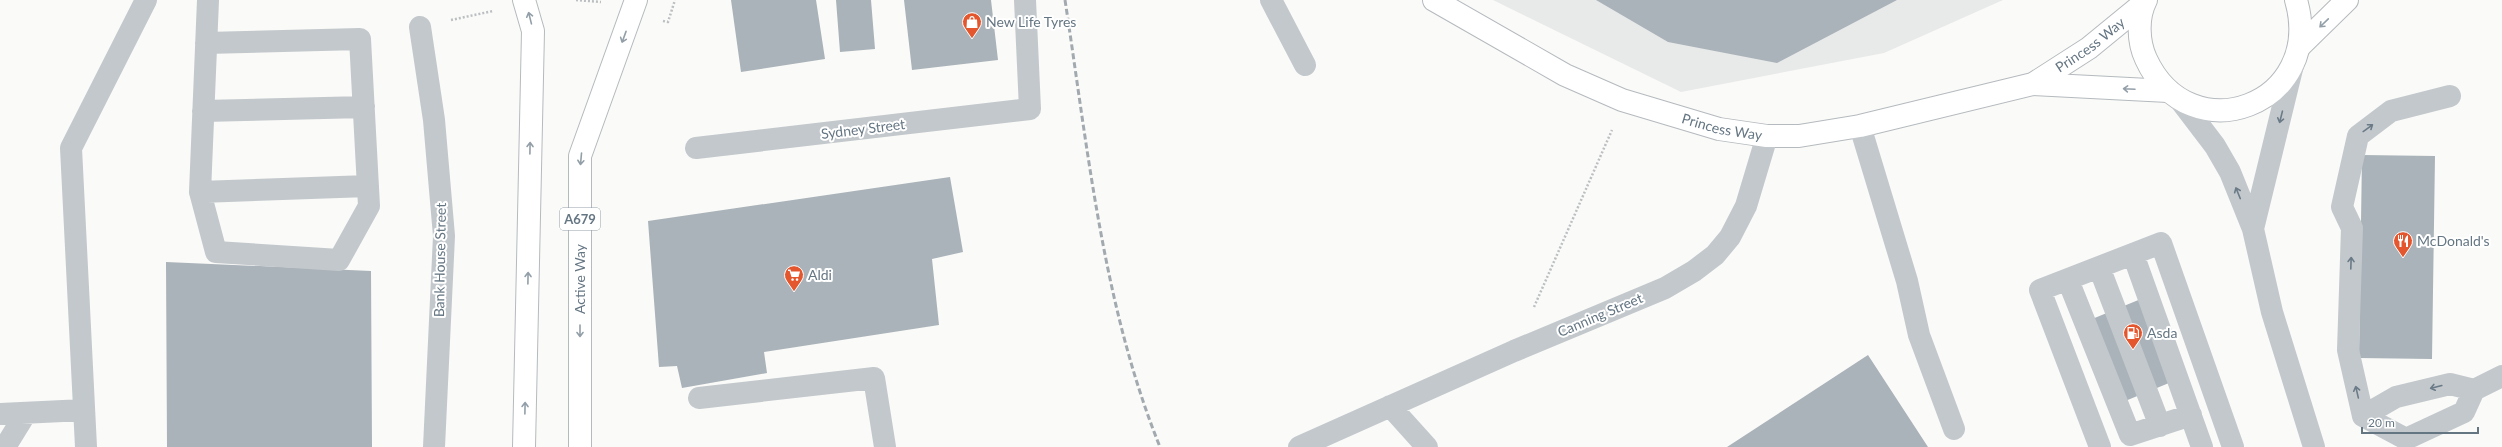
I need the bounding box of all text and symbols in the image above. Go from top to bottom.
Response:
shop icon: New Life Tyres [961,11,983,39]
one-way arrow [525,12,533,25]
place label: New Life Tyres [986,13,1076,30]
street label: Princess Way [2052,13,2128,75]
one-way arrow [2319,18,2329,28]
one-way arrow [619,30,627,42]
one-way arrow [2123,86,2136,93]
street label: Princess Way [1680,109,1764,143]
one-way arrow [2276,110,2284,123]
street label: Sydney Street [820,115,906,142]
one-way arrow [2362,124,2373,132]
one-way arrow [526,142,534,155]
one-way arrow [577,152,585,165]
one-way arrow [2234,187,2242,199]
street label: Bank House Street [430,203,449,317]
road number: A679 [560,208,600,230]
restaurant icon: McDonald's [2392,230,2414,258]
place label: McDonald's [2417,232,2490,249]
street label: Active Way [571,243,588,314]
one-way arrow [2347,257,2355,270]
supermarket icon: Aldi [783,264,805,292]
place label: Aldi [808,266,832,283]
one-way arrow [524,272,531,285]
street label: Canning Street [1555,289,1645,340]
fuel station icon: Asda [2122,322,2144,350]
one-way arrow [576,324,584,337]
place label: Asda [2147,324,2177,341]
one-way arrow [2430,384,2443,392]
one-way arrow [2353,386,2361,399]
one-way arrow [521,402,529,415]
scale bar [2362,409,2478,435]
text: 20 m [2368,415,2395,430]

